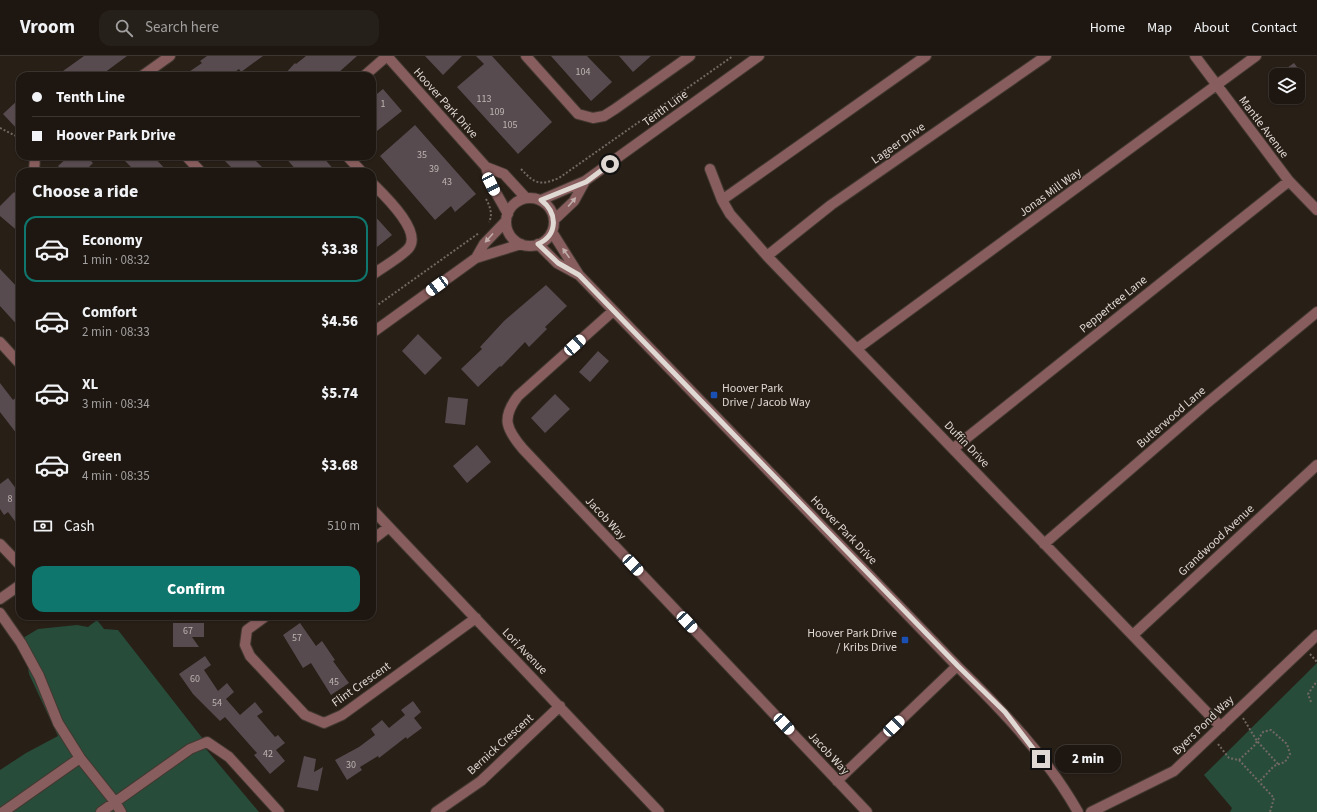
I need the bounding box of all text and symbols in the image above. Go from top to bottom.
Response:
search box [99,10,379,46]
text: Vroom [20,14,75,41]
icon: search [113,17,135,39]
text: Search here [145,17,219,38]
text: Home [1090,18,1125,38]
text: Map [1147,18,1172,38]
text: About [1194,18,1229,38]
text: Contact [1251,18,1297,38]
street label: Hoover Park Drive [409,64,482,142]
house number: 104 [576,65,590,79]
map controls [1269,68,1305,104]
button: layers [1269,68,1305,104]
street label: Tenth Line [639,86,692,131]
text: Tenth Line [56,87,125,108]
house number: 113 [477,92,491,106]
street label: Mantle Avenue [1235,93,1293,162]
house number: 1 [381,97,386,111]
house number: 109 [490,105,504,119]
house number: 105 [503,118,517,132]
street label: Lageer Drive [868,119,929,168]
text: Hoover Park Drive [56,125,176,146]
house number: 35 [417,148,427,162]
route start [601,155,619,173]
house number: 39 [429,162,439,176]
street label: Jonas Mill Way [1016,164,1085,221]
car [480,171,502,197]
house number: 43 [442,175,452,189]
text: Choose a ride [32,179,138,204]
one-way arrow [567,197,576,208]
text: Economy [82,230,143,251]
icon: car [34,231,70,267]
one-way arrow [484,233,494,243]
text: $3.38 [321,239,358,260]
one-way arrow [562,248,570,258]
text: 1 min · 08:32 [82,251,150,269]
street label: Peppertree Lane [1076,272,1151,337]
car [424,274,450,298]
text: Comfort [82,302,137,323]
icon: car [34,303,70,339]
text: $4.56 [321,311,358,332]
text: 2 min · 08:33 [82,323,150,341]
car [562,333,588,357]
text: XL [82,374,98,395]
icon: car [34,375,70,411]
place label: Hoover Park Drive / Jacob Way [722,380,811,411]
street label: Butterwood Lane [1133,382,1210,452]
text: $5.74 [321,383,358,404]
marker: Hoover Park Drive / Jacob Way [709,390,719,400]
text: 3 min · 08:34 [82,395,150,413]
street label: Duffin Drive [940,417,993,471]
text: Green [82,446,122,467]
icon: car [34,447,70,483]
text: $3.68 [321,455,358,476]
text: 4 min · 08:35 [82,467,150,485]
house number: 8 [8,492,13,506]
street label: Hoover Park Drive [806,492,881,569]
street label: Jacob Way [581,493,630,544]
street label: Grandwood Avenue [1175,501,1258,580]
icon: cash [32,515,54,537]
text: Cash [64,516,95,537]
text: 510 m [327,517,360,535]
car [620,552,646,578]
button: Confirm [32,566,360,612]
car [674,609,700,635]
house number: 67 [183,624,193,638]
street label: Lori Avenue [498,624,551,678]
place label: Hoover Park Drive / Kribs Drive [807,625,897,656]
house number: 57 [292,631,302,645]
marker: Hoover Park Drive / Kribs Drive [900,635,910,645]
street label: Flint Crescent [328,658,394,711]
house number: 60 [190,672,200,686]
house number: 45 [329,675,339,689]
street label: Byers Pond Way [1169,691,1238,759]
house number: 54 [212,696,222,710]
street label: Bernick Crescent [463,710,537,779]
car [771,711,797,737]
car [881,713,907,739]
street label: Jacob Way [804,728,853,779]
callout: 2 min [1055,745,1121,773]
house number: 42 [263,747,273,761]
route end [1032,750,1050,768]
text: 2 min [1072,750,1104,768]
house number: 30 [346,758,356,772]

